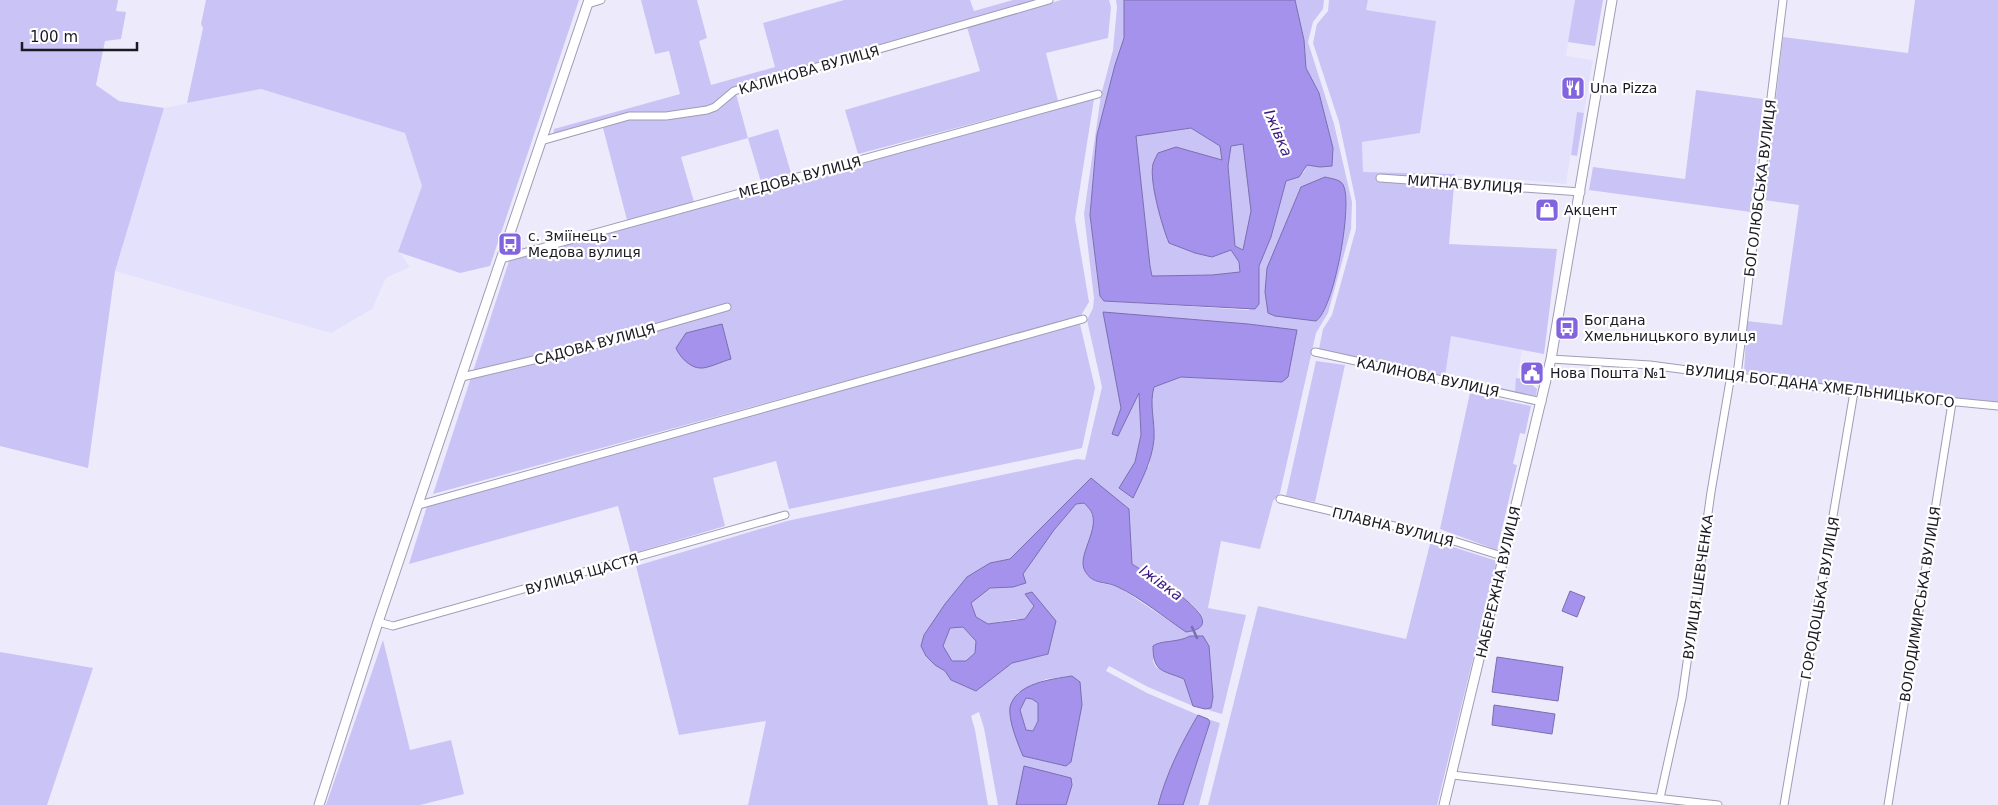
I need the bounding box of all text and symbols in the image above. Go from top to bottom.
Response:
scale bar [22,20,138,52]
text: 100 m [30,28,78,46]
street label: КАЛИНОВА ВУЛИЦЯ [737,42,881,98]
restaurant icon: Una Pizza [1560,75,1586,101]
place label: Una Pizza [1590,80,1657,96]
street label: БОГОЛЮБСЬКА ВУЛИЦЯ [1741,98,1779,278]
water label: Іжівка [1260,107,1296,159]
street label: МЕДОВА ВУЛИЦЯ [737,153,863,201]
street label: МИТНА ВУЛИЦЯ [1407,172,1523,196]
shop icon: Акцент [1534,197,1560,223]
place label: Акцент [1564,202,1617,218]
place label: с. Зміїнець - Медова вулиця [528,228,641,260]
bus stop icon: с. Зміїнець - Медова вулиця [497,231,523,257]
place label: Богдана Хмельницького вулиця [1584,312,1756,344]
bus stop icon: Богдана Хмельницького вулиця [1554,315,1580,341]
street label: САДОВА ВУЛИЦЯ [533,320,657,368]
street label: КАЛИНОВА ВУЛИЦЯ [1355,354,1501,400]
public building icon: Нова Пошта №1 [1519,360,1545,386]
street label: ВУЛИЦЯ БОГДАНА ХМЕЛЬНИЦЬКОГО [1685,362,1955,410]
place label: Нова Пошта №1 [1550,365,1667,381]
street label: ПЛАВНА ВУЛИЦЯ [1331,504,1455,550]
street label: НАБЕРЕЖНА ВУЛИЦЯ [1473,505,1523,659]
street label: ВОЛОДИМИРСЬКА ВУЛИЦЯ [1897,505,1943,703]
street label: ВУЛИЦЯ ШЕВЧЕНКА [1680,513,1716,660]
street label: ГОРОДОЦЬКА ВУЛИЦЯ [1798,515,1842,681]
street label: ВУЛИЦЯ ЩАСТЯ [523,550,641,598]
water label: Іжівка [1136,561,1186,605]

